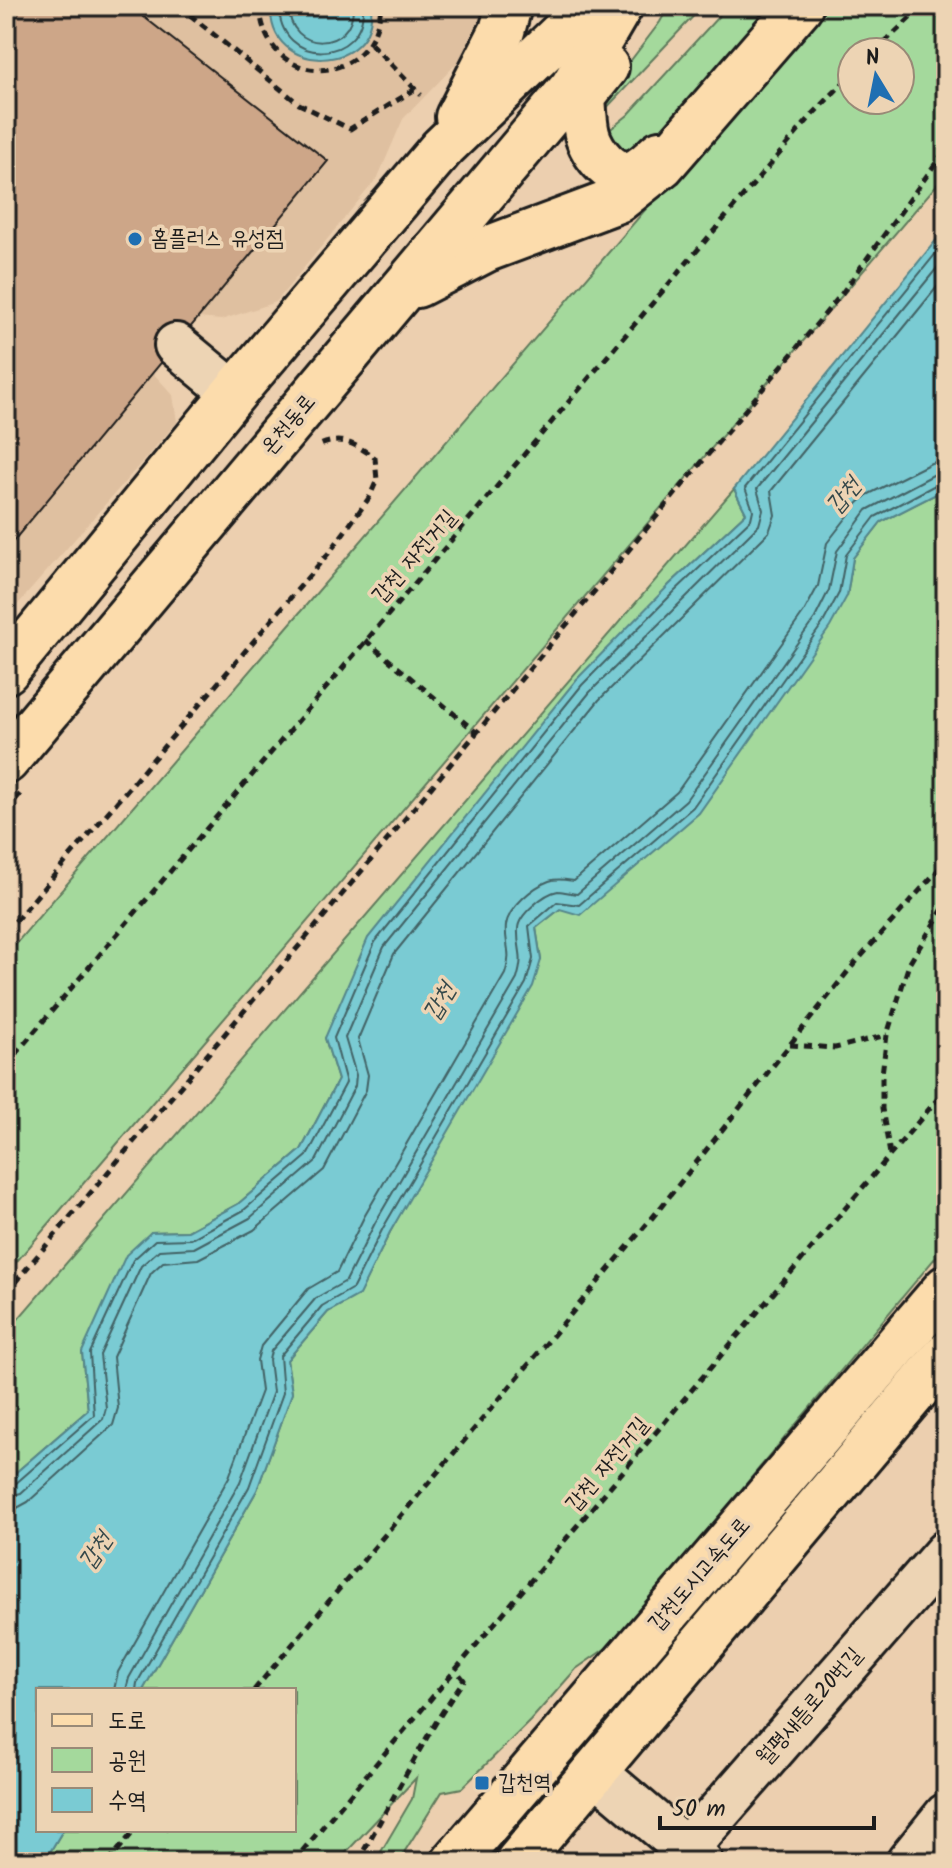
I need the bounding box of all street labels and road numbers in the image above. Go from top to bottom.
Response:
street label: 온천동로 [253,387,325,463]
street label: 갑천 자전거길 [364,502,466,612]
street label: 갑천 자전거길 [558,1409,659,1520]
street label: 갑천도시고속도로 [640,1510,760,1640]
street label: 월평새뜸로20번길 [748,1640,872,1774]

